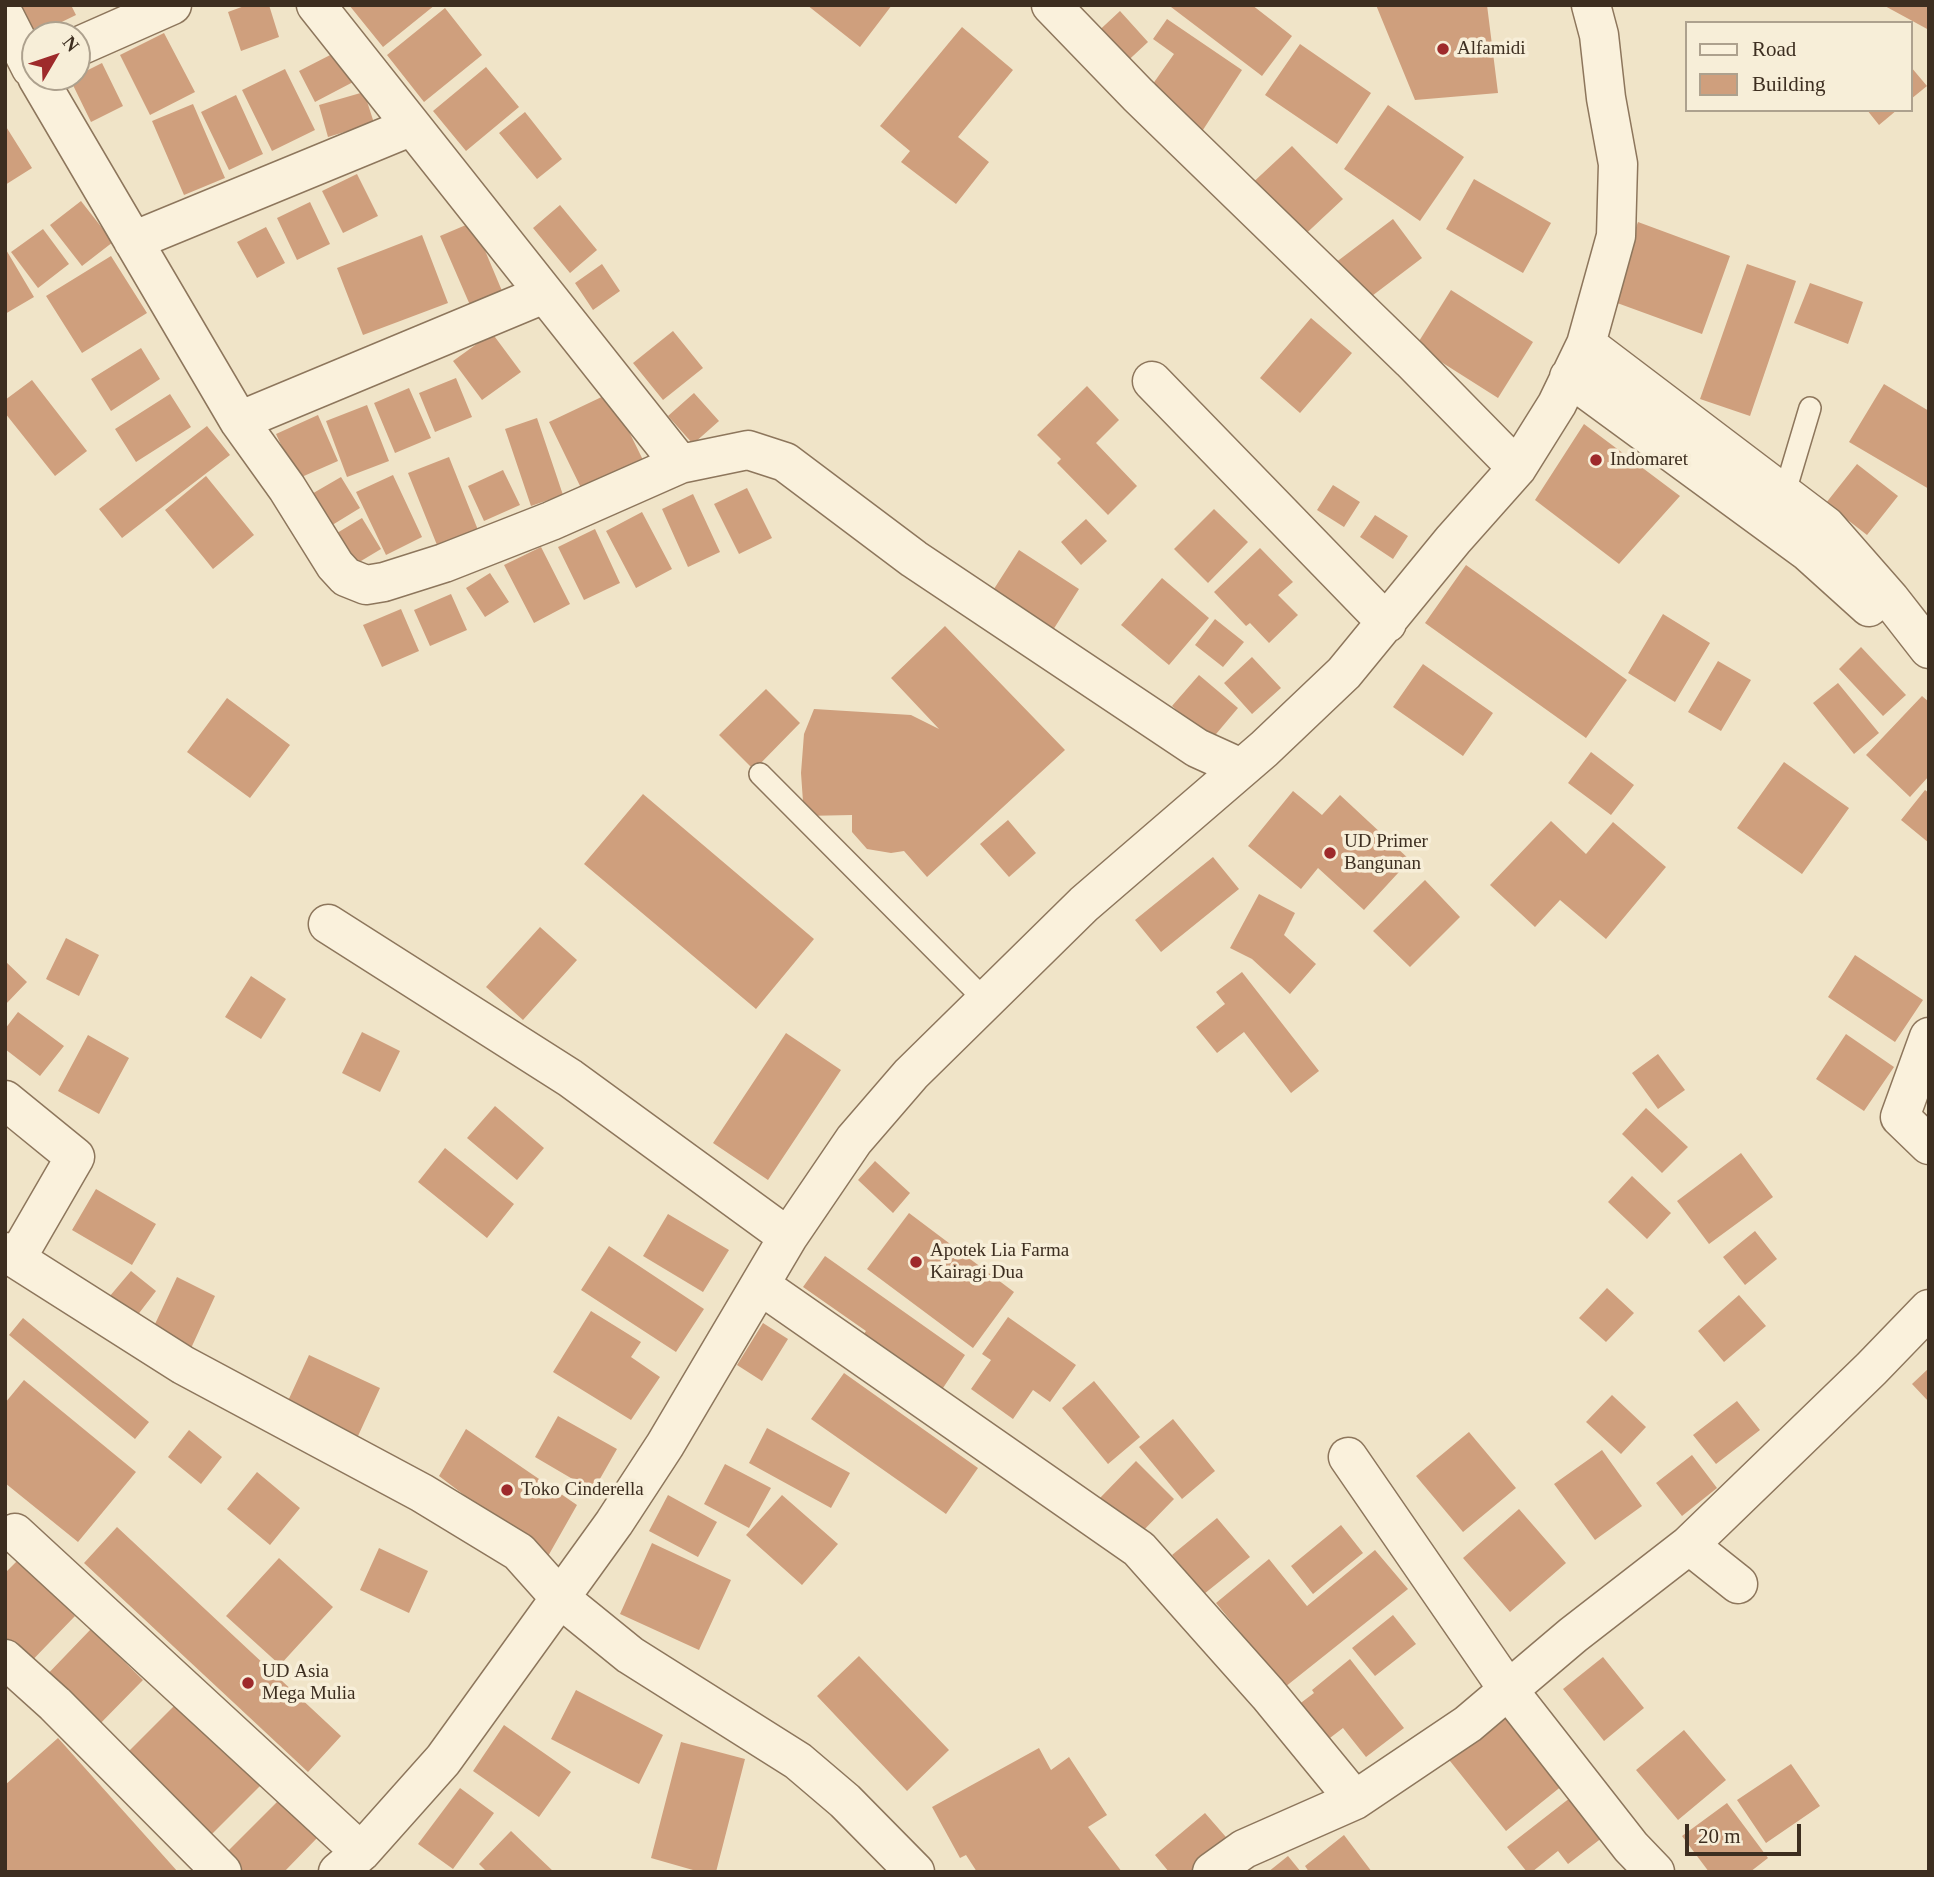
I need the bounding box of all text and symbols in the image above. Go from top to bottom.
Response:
north arrow [21,21,91,91]
legend [1686,21,1913,112]
text: N [59,32,84,56]
text: Road [1752,37,1796,61]
place label: Alfamidi [1457,38,1526,60]
marker: Alfamidi [1435,41,1451,57]
text: Building [1752,72,1826,96]
place label: Indomaret [1610,449,1688,471]
marker: Indomaret [1588,452,1604,468]
place label: UD Primer Bangunan [1344,831,1428,875]
marker: UD Primer Bangunan [1322,845,1338,861]
place label: Apotek Lia Farma Kairagi Dua [930,1240,1069,1284]
marker: Apotek Lia Farma Kairagi Dua [908,1254,924,1270]
place label: Toko Cinderella [521,1479,644,1501]
marker: Toko Cinderella [499,1482,515,1498]
place label: UD Asia Mega Mulia [262,1661,355,1705]
marker: UD Asia Mega Mulia [240,1675,256,1691]
scale bar [1689,1811,1804,1855]
text: 20 m [1698,1824,1741,1848]

